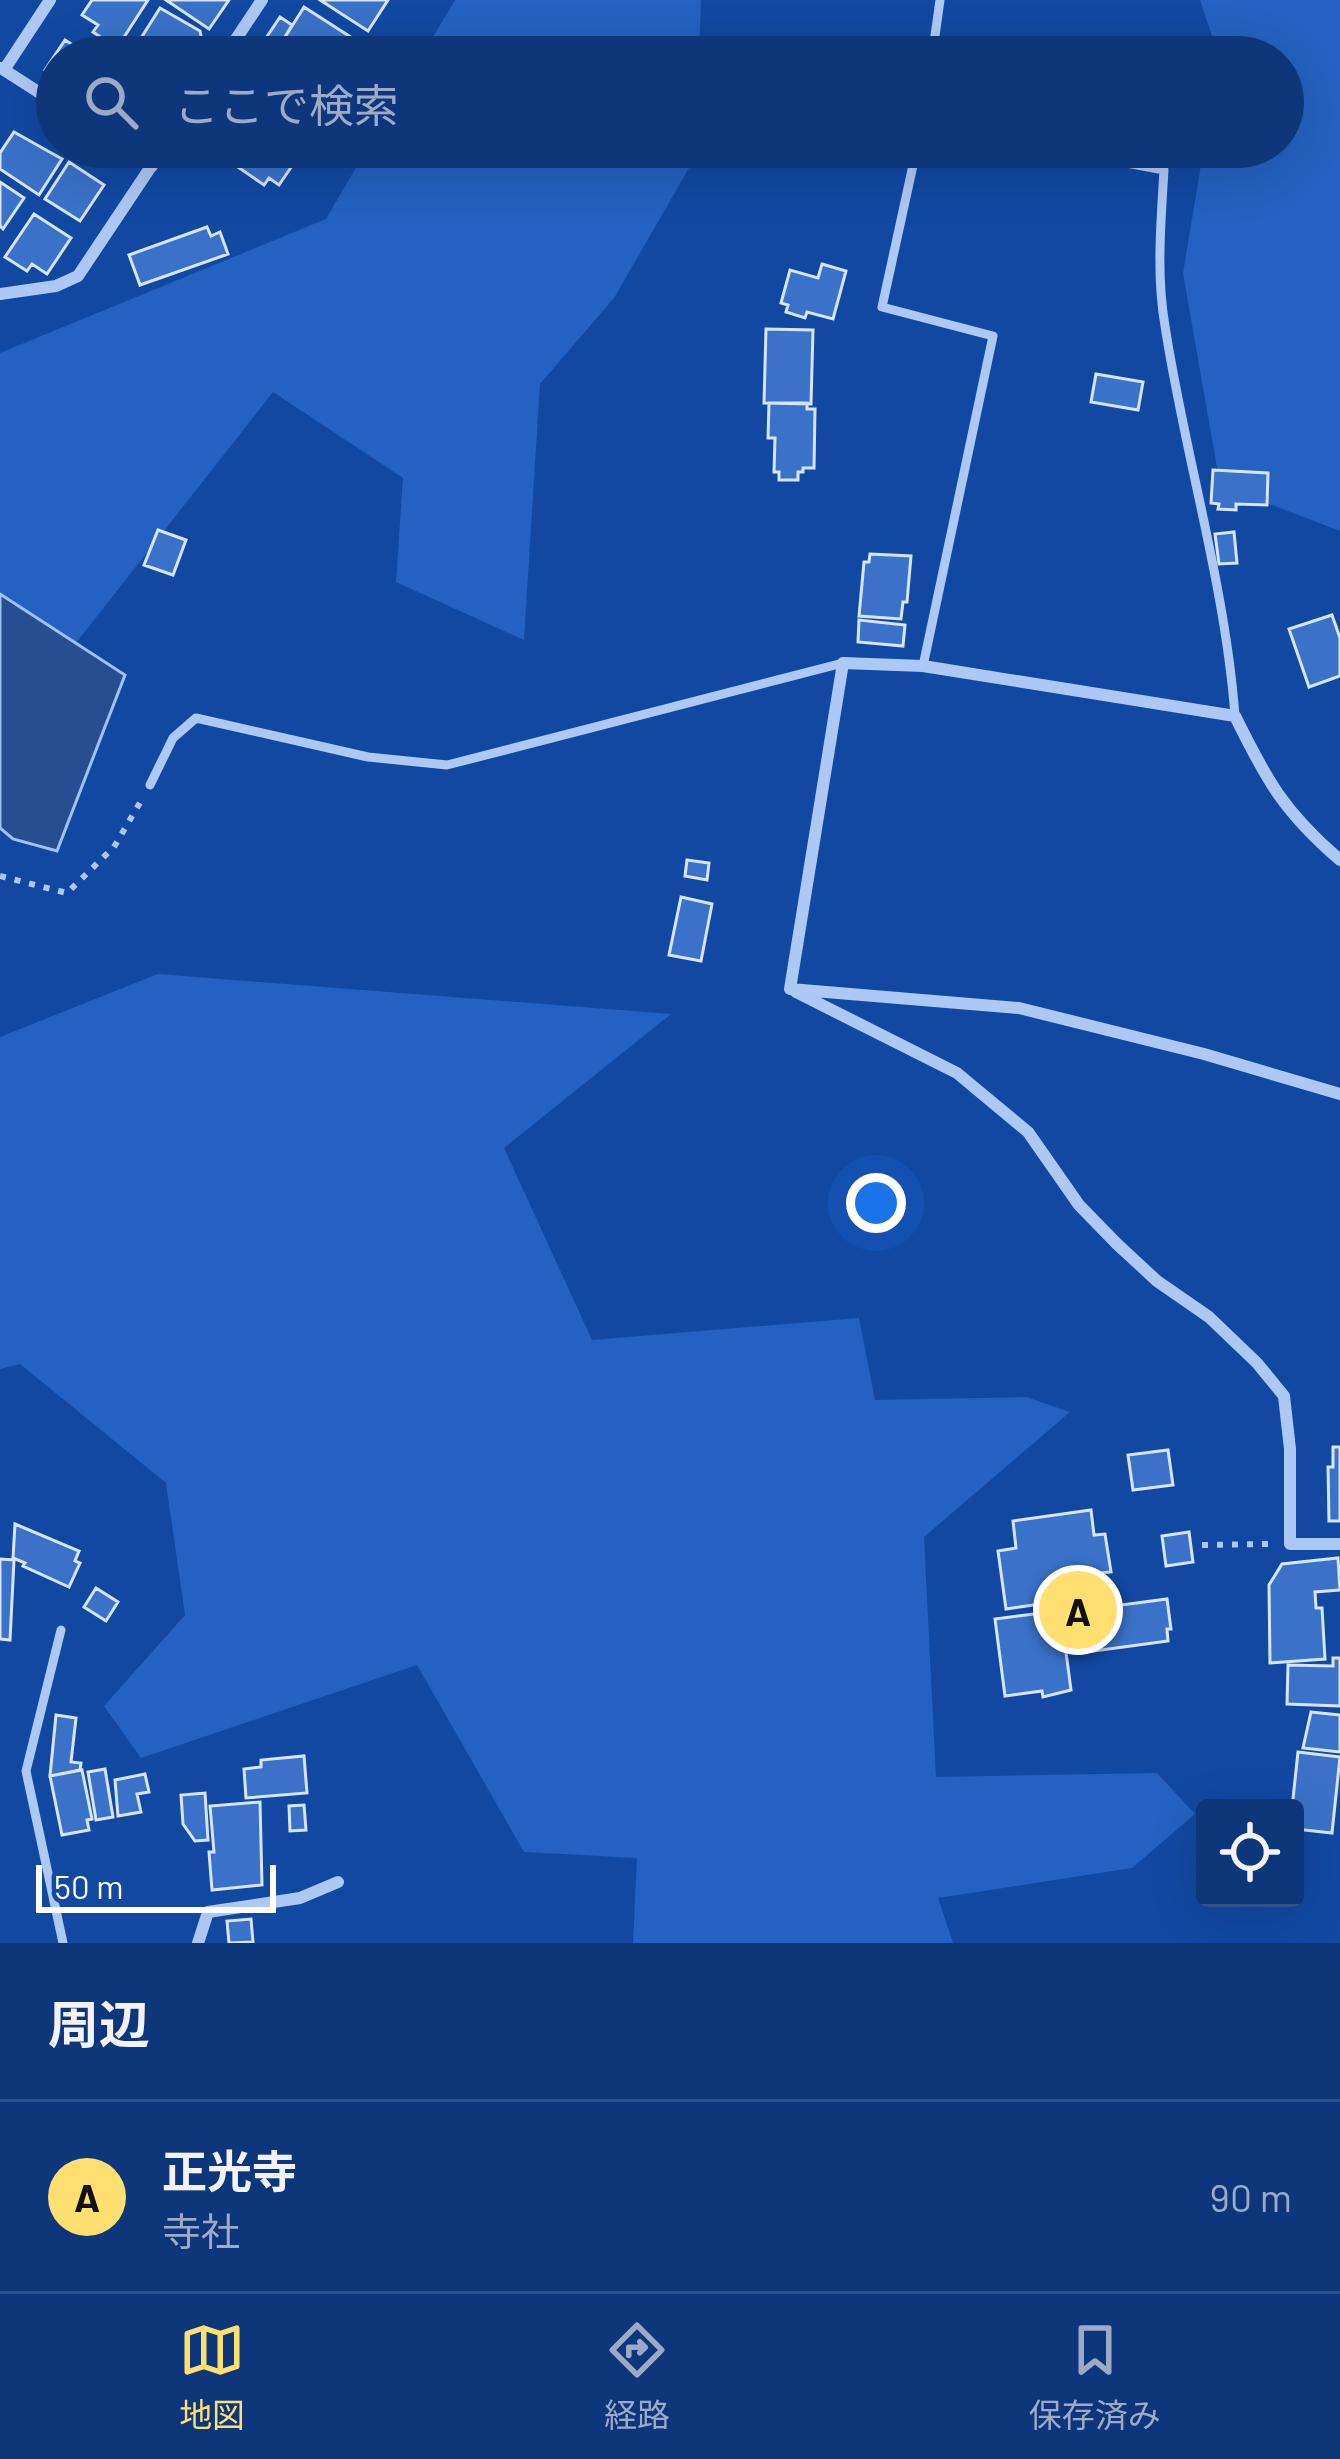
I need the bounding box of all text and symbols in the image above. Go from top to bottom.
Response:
search box [36,36,1304,168]
icon: search [78,69,144,135]
text: ここで検索 [174,77,399,131]
your location [846,1173,906,1233]
pin: A [1039,1565,1117,1655]
map controls [1196,1799,1304,1907]
button: locate [1196,1799,1304,1907]
scale bar [36,1859,276,1912]
text: 50 m [54,1866,124,1906]
text: 周辺 [48,1992,150,2053]
text: 正光寺 [162,2143,297,2197]
text: A [74,2173,100,2220]
text: 90 m [1210,2173,1292,2220]
text: 寺社 [162,2207,240,2254]
tab: 地図 [179,2317,245,2437]
tab: 経路 [604,2317,670,2437]
tab: 保存済み [1029,2317,1161,2437]

